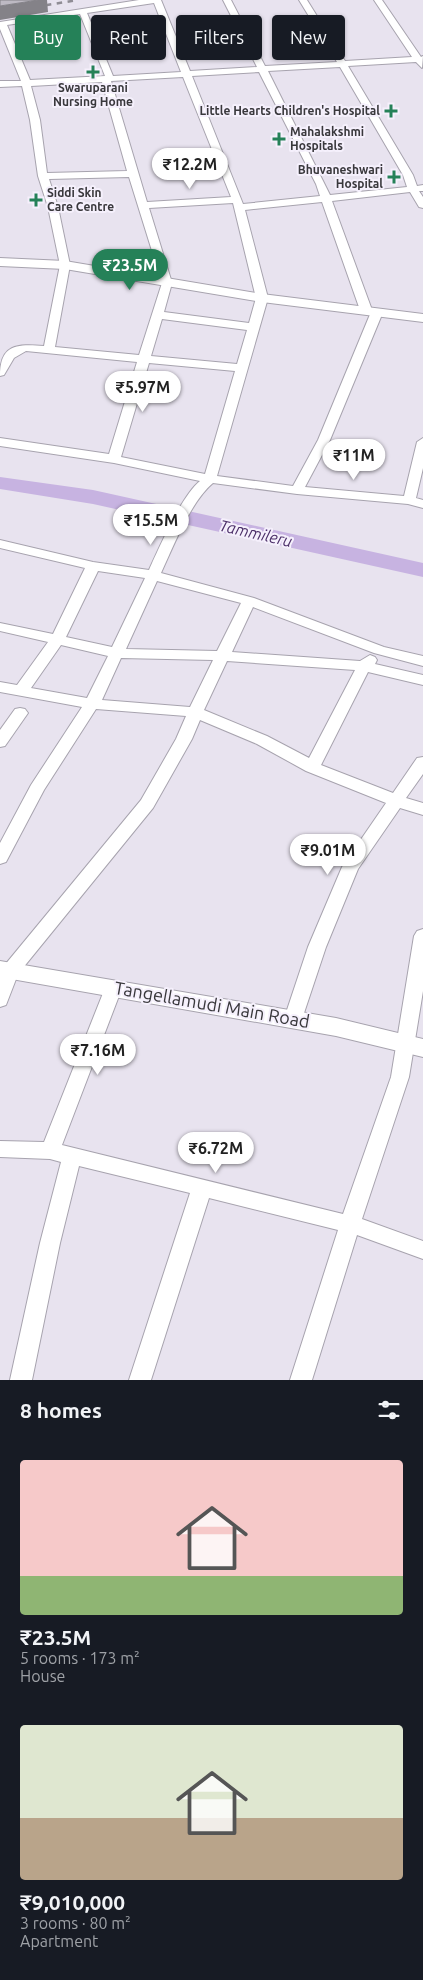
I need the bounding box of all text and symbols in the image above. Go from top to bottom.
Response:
chip: Buy [15,15,81,60]
chip: Rent [91,15,166,60]
chip: Filters [176,15,262,60]
chip: New [272,15,345,60]
marker: Swaruparani Nursing Home [86,65,100,79]
place label: Swaruparani Nursing Home [53,81,133,108]
place label: Little Hearts Children's Hospital [199,104,380,117]
marker: Little Hearts Children's Hospital [384,104,398,118]
place label: Mahalakshmi Hospitals [290,125,364,152]
marker: Mahalakshmi Hospitals [272,132,286,146]
pin: ₹12.2M [149,148,231,190]
text: ₹12.2M [163,155,217,173]
place label: Bhuvaneshwari Hospital [298,163,383,190]
marker: Bhuvaneshwari Hospital [387,170,401,184]
place label: Siddi Skin Care Centre [47,186,114,213]
marker: Siddi Skin Care Centre [29,193,43,207]
pin: ₹23.5M [89,248,171,291]
text: ₹23.5M [103,256,157,274]
pin: ₹5.97M [102,370,184,413]
text: ₹5.97M [116,378,170,396]
pin: ₹11M [324,438,384,481]
text: ₹11M [333,446,375,464]
pin: ₹15.5M [110,504,192,546]
text: ₹15.5M [124,511,178,529]
water label: Tammileru [218,516,294,550]
pin: ₹9.01M [287,834,369,876]
text: ₹9.01M [301,841,355,859]
street label: Tangellamudi Main Road [113,977,311,1031]
pin: ₹7.16M [57,1034,139,1076]
text: ₹7.16M [71,1041,125,1059]
pin: ₹6.72M [175,1132,257,1174]
text: ₹6.72M [189,1139,243,1157]
icon: filters [375,1396,403,1424]
text: 8 homes [20,1398,102,1422]
icon: home [167,1493,257,1583]
text: ₹23.5M [20,1625,91,1649]
text: 5 rooms · 173 m² [20,1649,140,1667]
text: House [20,1667,65,1685]
icon: home [167,1758,257,1848]
text: ₹9,010,000 [20,1890,125,1914]
text: 3 rooms · 80 m² [20,1914,131,1932]
text: Apartment [20,1932,98,1950]

